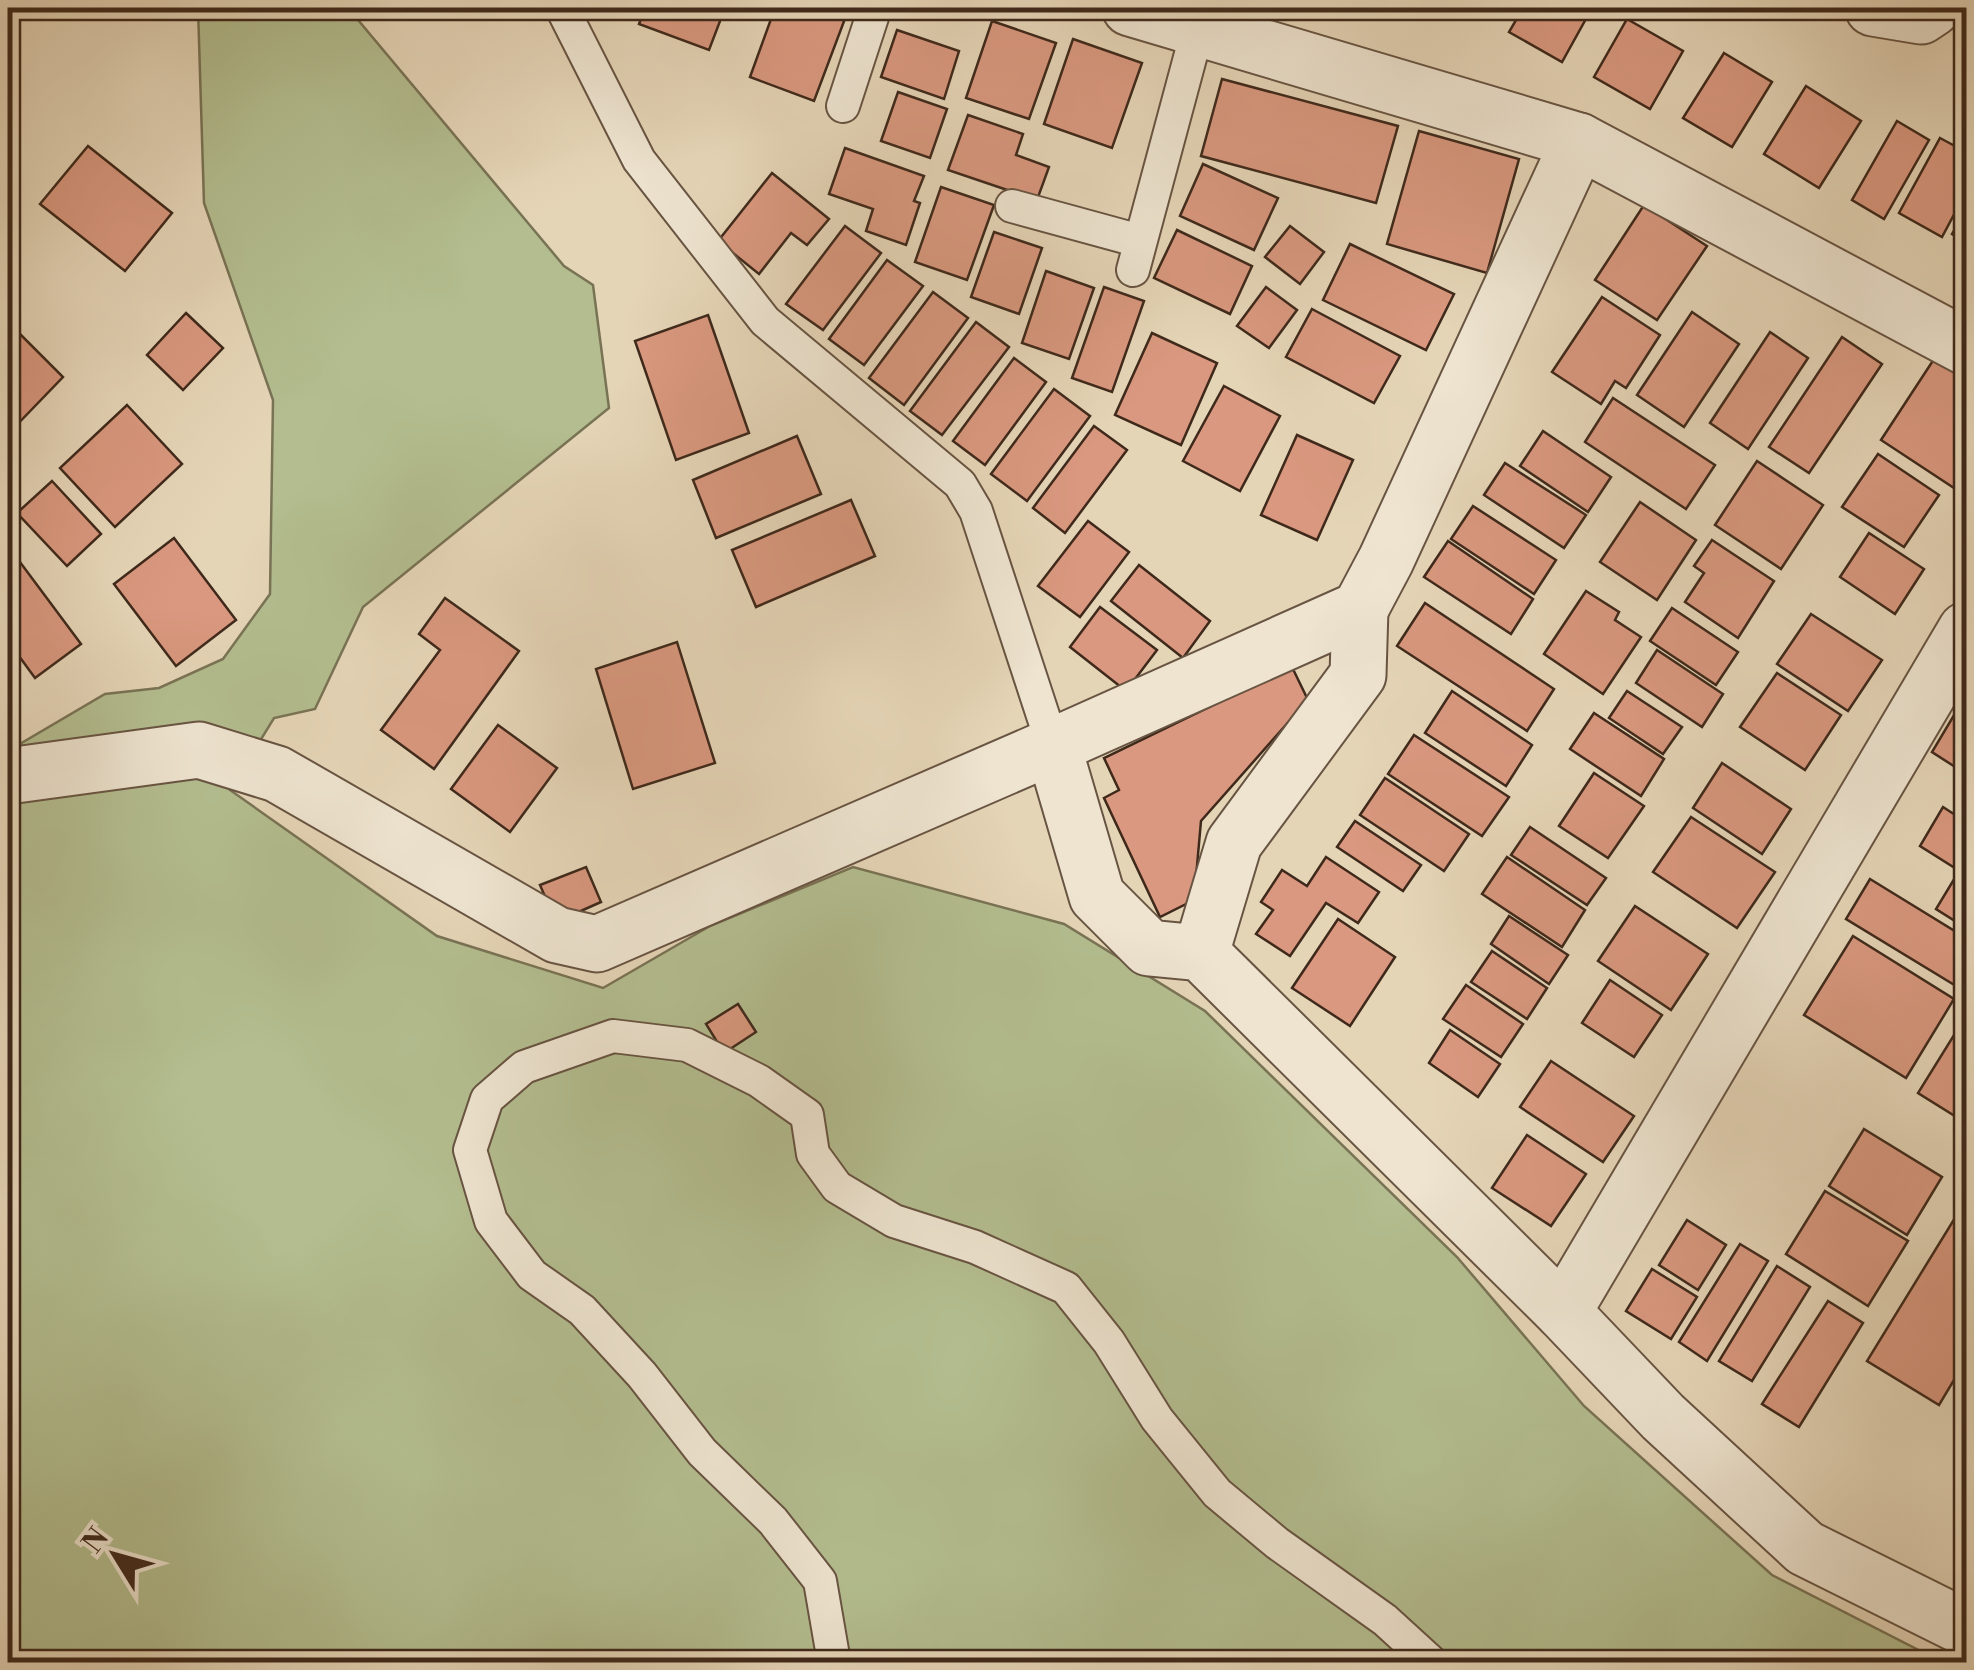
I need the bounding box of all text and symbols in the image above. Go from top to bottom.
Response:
north arrow [65,1505,165,1605]
text: N [76,1521,117,1560]

